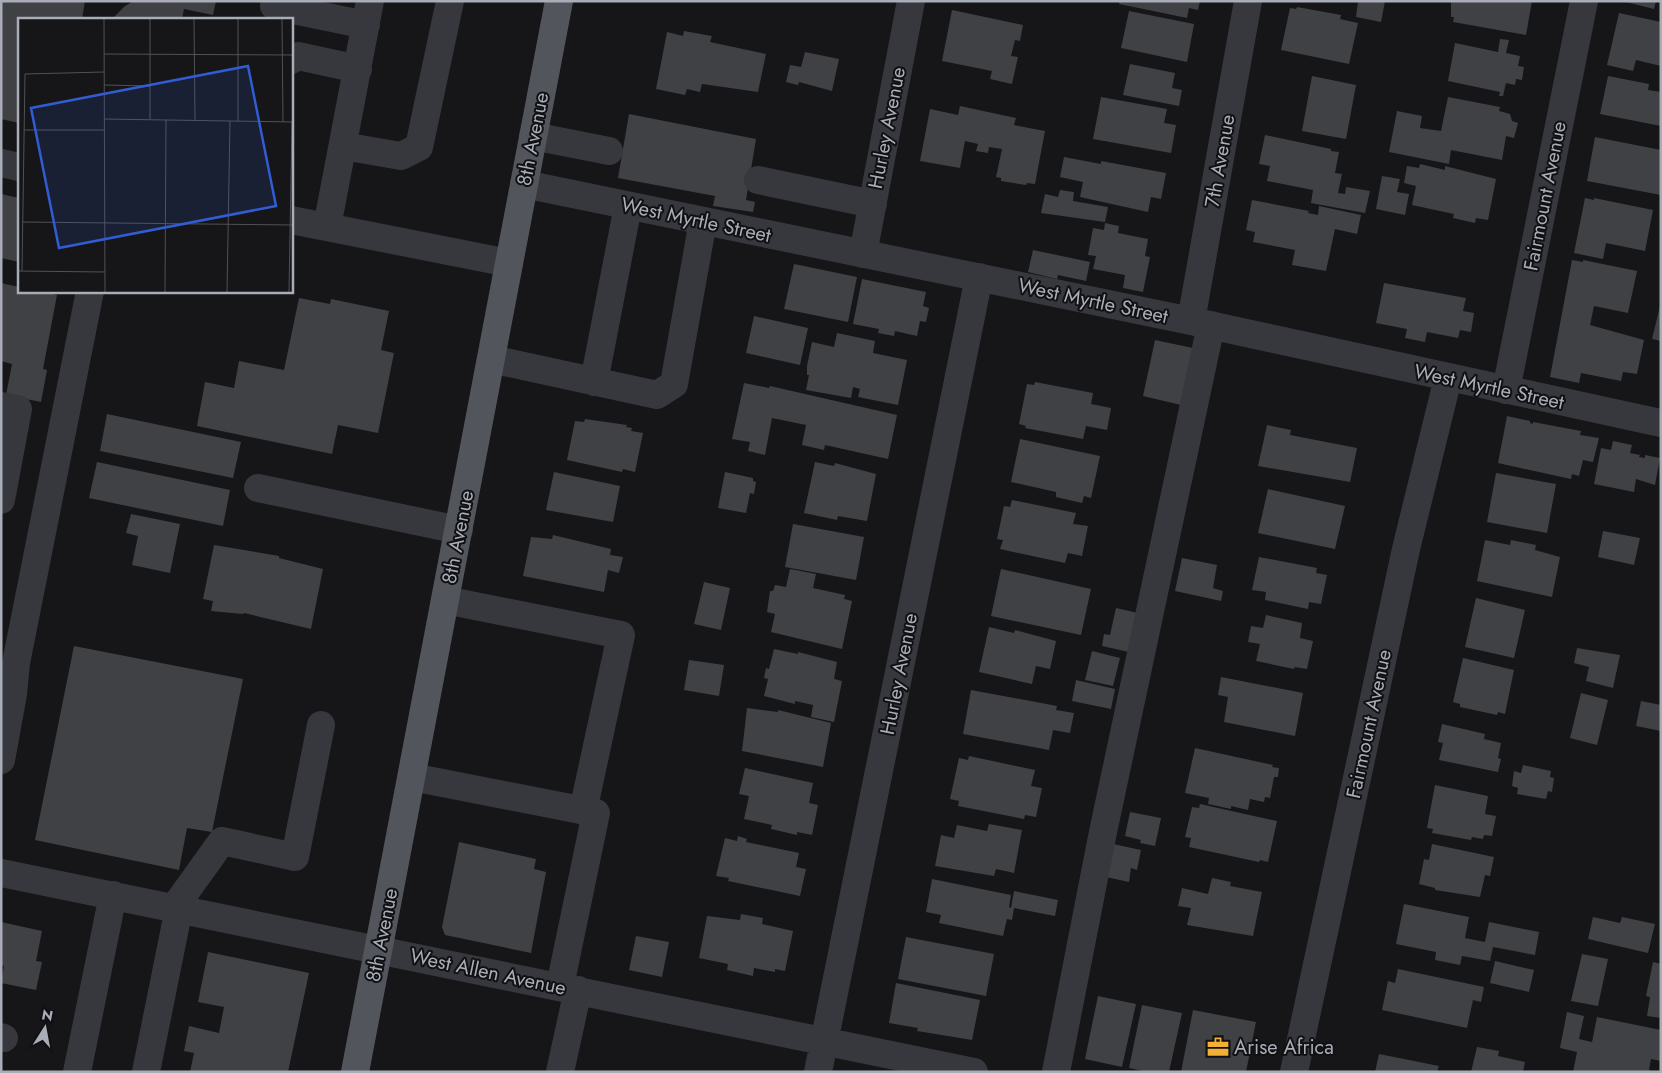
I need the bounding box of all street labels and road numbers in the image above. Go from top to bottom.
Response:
street label: Hurley Avenue [861,65,913,191]
street label: 8th Avenue [510,90,556,188]
street label: 7th Avenue [1198,112,1242,210]
street label: Fairmount Avenue [1516,119,1574,273]
street label: West Myrtle Street [618,190,774,250]
street label: West Myrtle Street [1015,271,1171,331]
street label: West Myrtle Street [1411,357,1567,417]
street label: 8th Avenue [435,488,481,586]
street label: Hurley Avenue [873,611,925,737]
street label: Fairmount Avenue [1339,647,1399,801]
street label: 8th Avenue [359,886,405,984]
street label: West Allen Avenue [407,941,569,1003]

